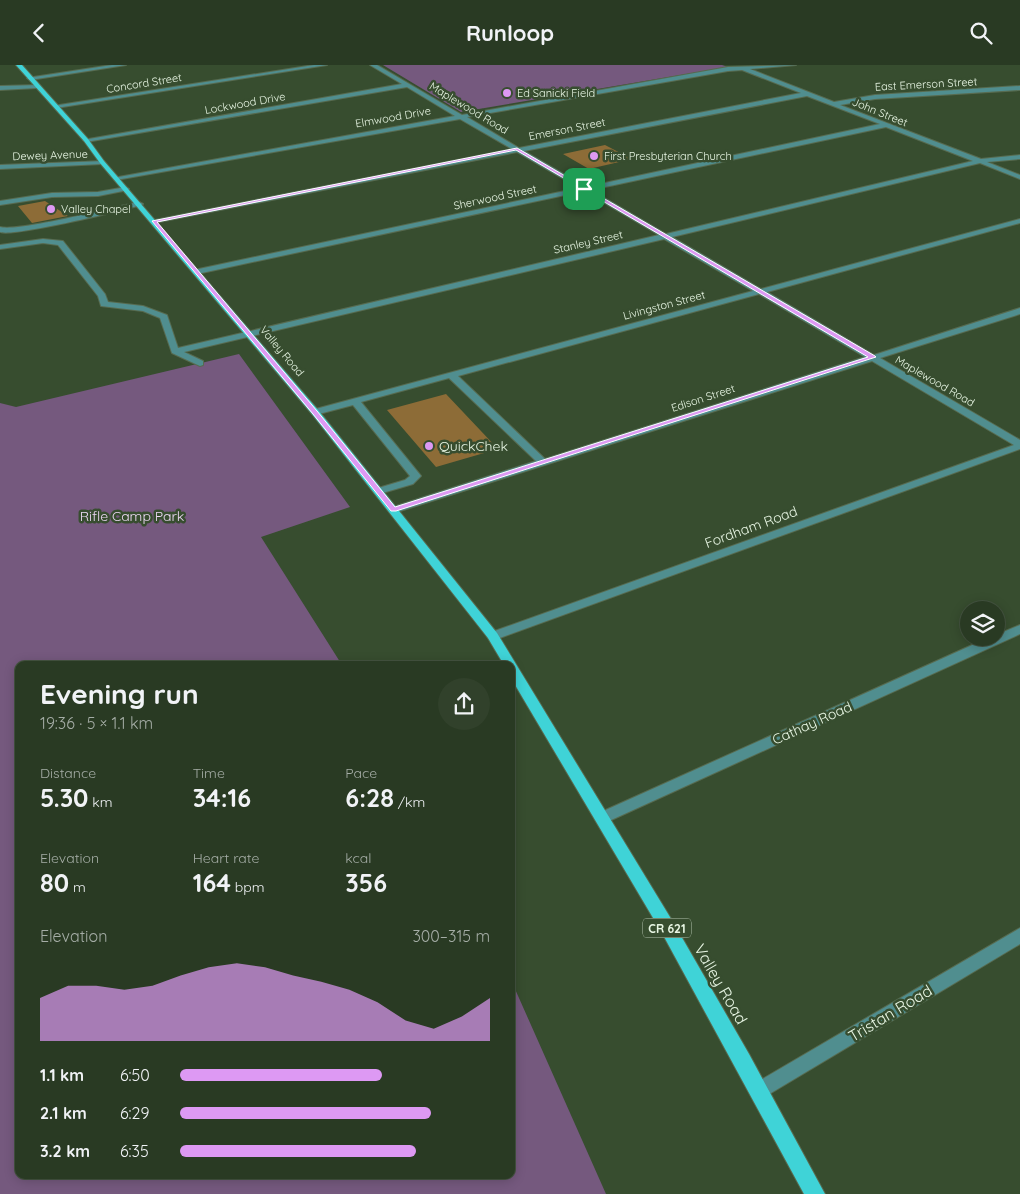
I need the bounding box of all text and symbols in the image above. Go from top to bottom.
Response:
icon: back [25,19,53,47]
text: Runloop [466,19,554,47]
icon: search [967,19,995,47]
street label: Concord Street [105,70,183,96]
street label: East Emerson Street [874,74,978,94]
street label: Maplewood Road [427,79,511,137]
place label: Ed Sanicki Field [517,86,595,100]
marker: Ed Sanicki Field [501,87,513,99]
street label: Lockwood Drive [204,89,286,117]
street label: John Street [850,95,910,130]
street label: Elmwood Drive [354,103,432,131]
street label: Emerson Street [527,115,607,143]
street label: Dewey Avenue [12,147,88,163]
place label: First Presbyterian Church [604,149,732,163]
marker: First Presbyterian Church [588,150,600,162]
pin [563,168,605,210]
icon: arrive [570,175,598,203]
street label: Sherwood Street [452,181,538,213]
place label: Valley Chapel [61,202,131,216]
marker: Valley Chapel [45,203,57,215]
street label: Stanley Street [552,227,624,257]
street label: Livingston Street [621,287,707,323]
street label: Valley Road [257,323,307,379]
street label: Maplewood Road [893,353,977,409]
street label: Edison Street [669,381,737,415]
place label: QuickChek [439,437,508,455]
marker: QuickChek [423,440,435,452]
street label: Fordham Road [702,502,800,552]
park label: Rifle Camp Park [80,507,184,525]
map controls [960,601,1005,646]
button: layers [960,601,1005,646]
text: Evening run [40,676,199,711]
button: share [438,678,490,730]
street label: Cathay Road [769,697,855,749]
text: 19:36 · 5 × 1.1 km [40,713,153,733]
text: Distance [40,764,96,782]
text: Time [193,764,225,782]
text: Pace [345,764,377,782]
text: 5.30 [40,782,88,813]
text: 34:16 [193,782,251,813]
text: 6:28 [345,782,394,813]
text: km [88,793,113,811]
text: /km [394,793,425,811]
text: Elevation [40,849,99,867]
text: Heart rate [193,849,259,867]
text: kcal [345,849,371,867]
text: 80 [40,867,69,898]
text: 164 [193,867,231,898]
text: 356 [345,867,387,898]
text: m [69,878,86,896]
text: bpm [231,878,264,896]
road number: CR 621 [643,919,691,937]
text: Elevation [40,926,107,946]
text: 300–315 m [412,926,490,946]
street label: Valley Road [690,940,752,1028]
street label: Tristan Road [844,980,936,1046]
text: 1.1 km [40,1065,84,1085]
text: 6:50 [120,1065,150,1085]
text: 2.1 km [40,1103,87,1123]
text: 6:29 [120,1103,149,1123]
text: 3.2 km [40,1141,90,1161]
text: 6:35 [120,1141,149,1161]

